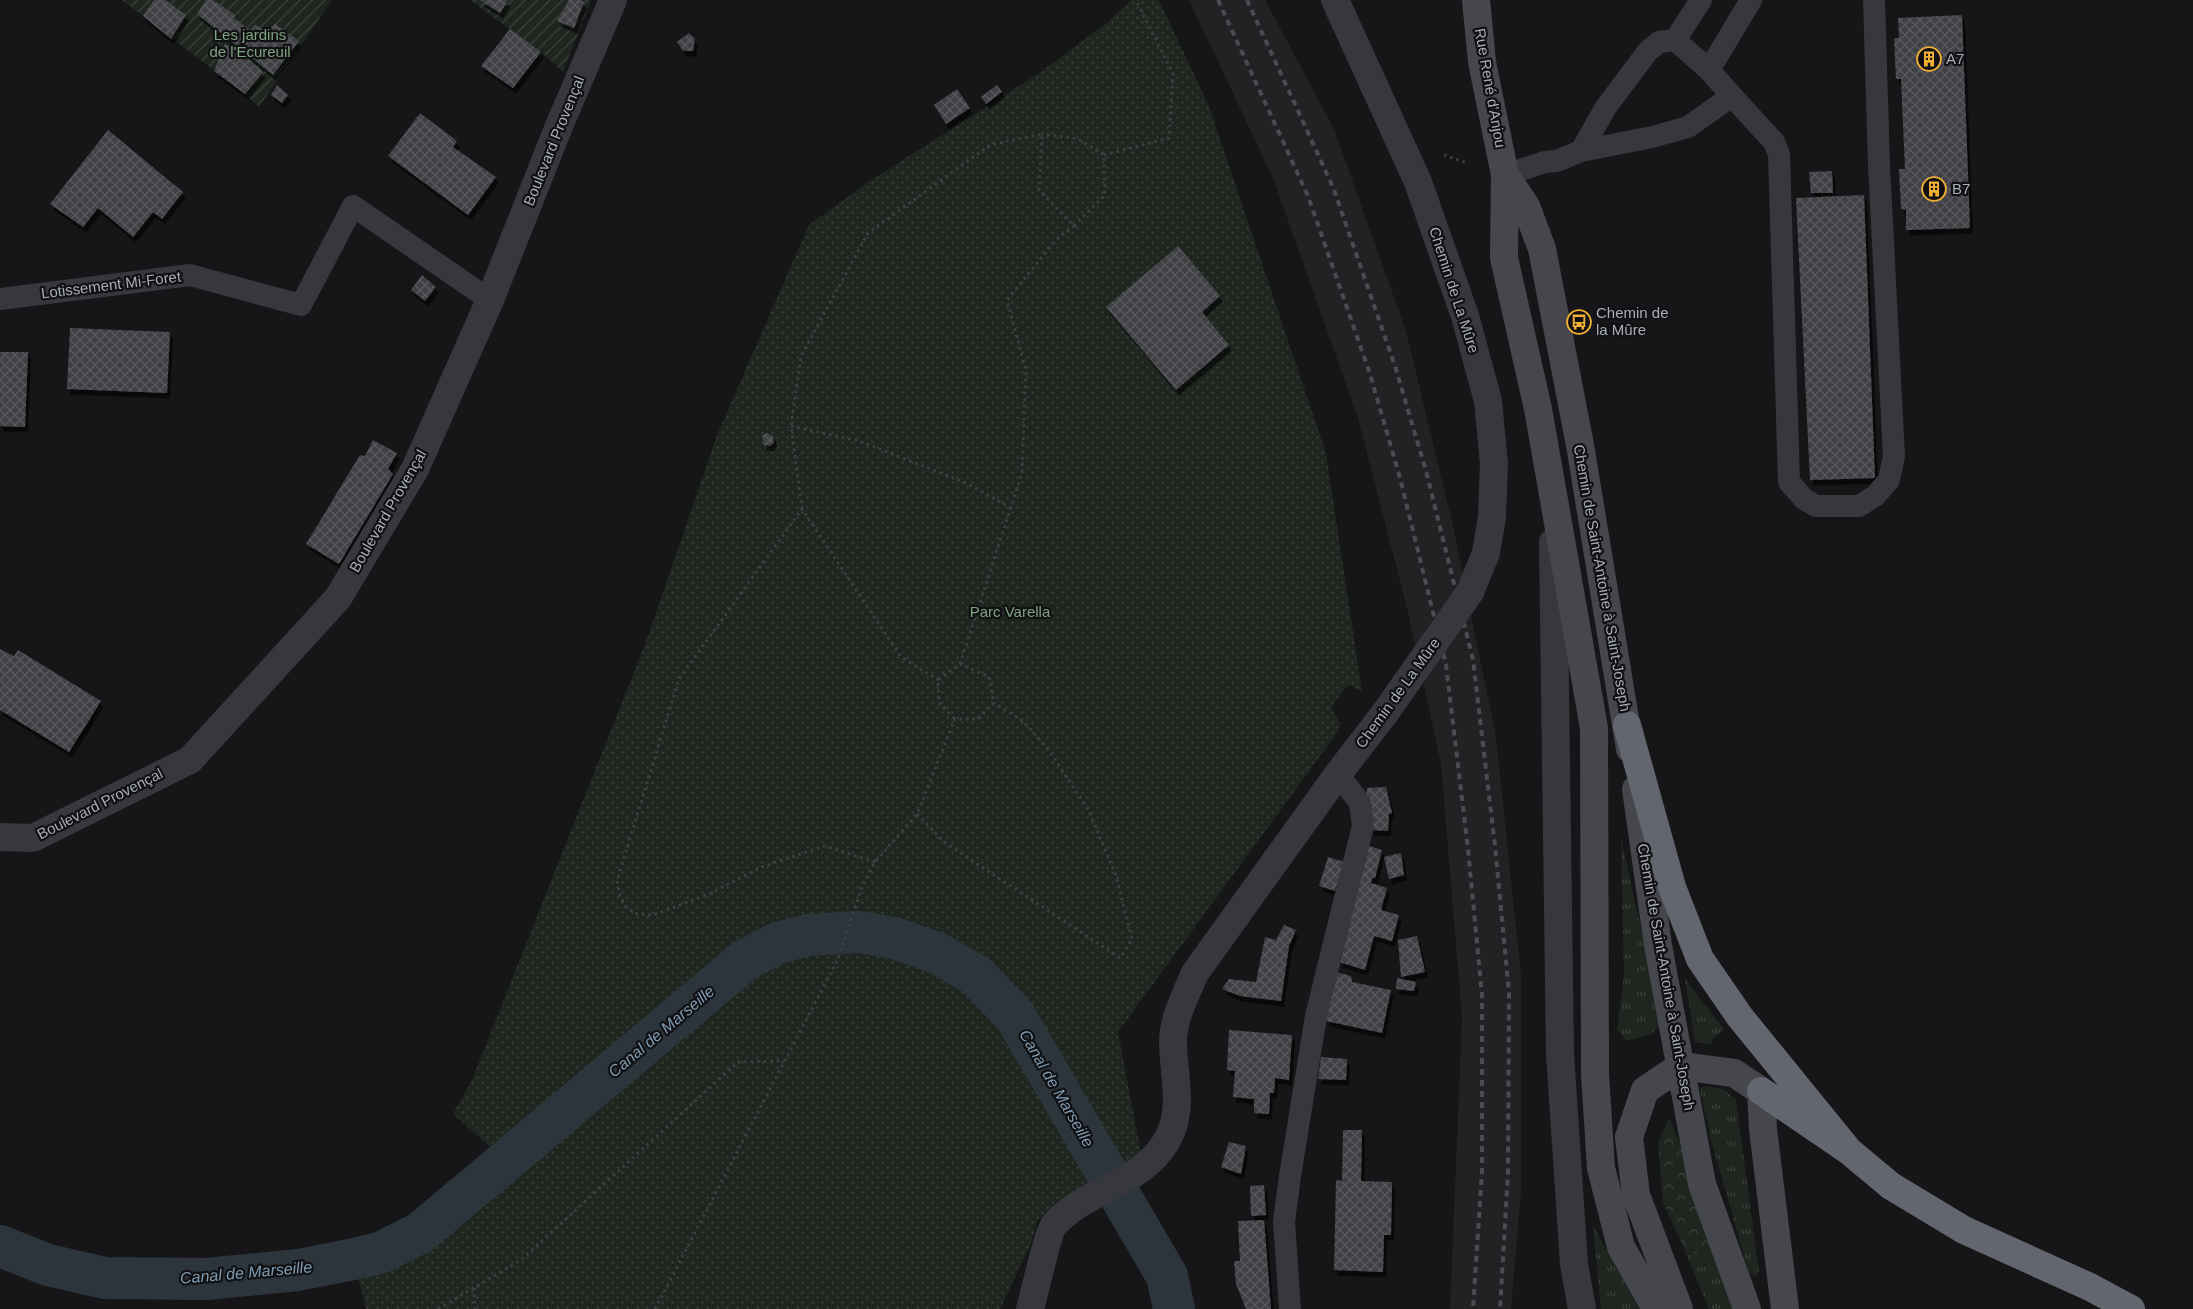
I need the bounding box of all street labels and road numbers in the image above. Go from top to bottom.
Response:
street label: Rue René d'Anjou [1472,27,1509,149]
street label: Boulevard Provençal [520,73,587,208]
street label: Chemin de La Mûre [1426,225,1483,355]
street label: Lotissement Mi-Foret [40,267,183,302]
street label: Chemin de Saint-Antoine à Saint-Joseph [1571,443,1634,713]
street label: Boulevard Provençal [346,447,430,575]
street label: Chemin de La Mûre [1352,634,1443,751]
street label: Boulevard Provençal [34,765,165,843]
street label: Chemin de Saint-Antoine à Saint-Joseph [1635,842,1698,1112]

